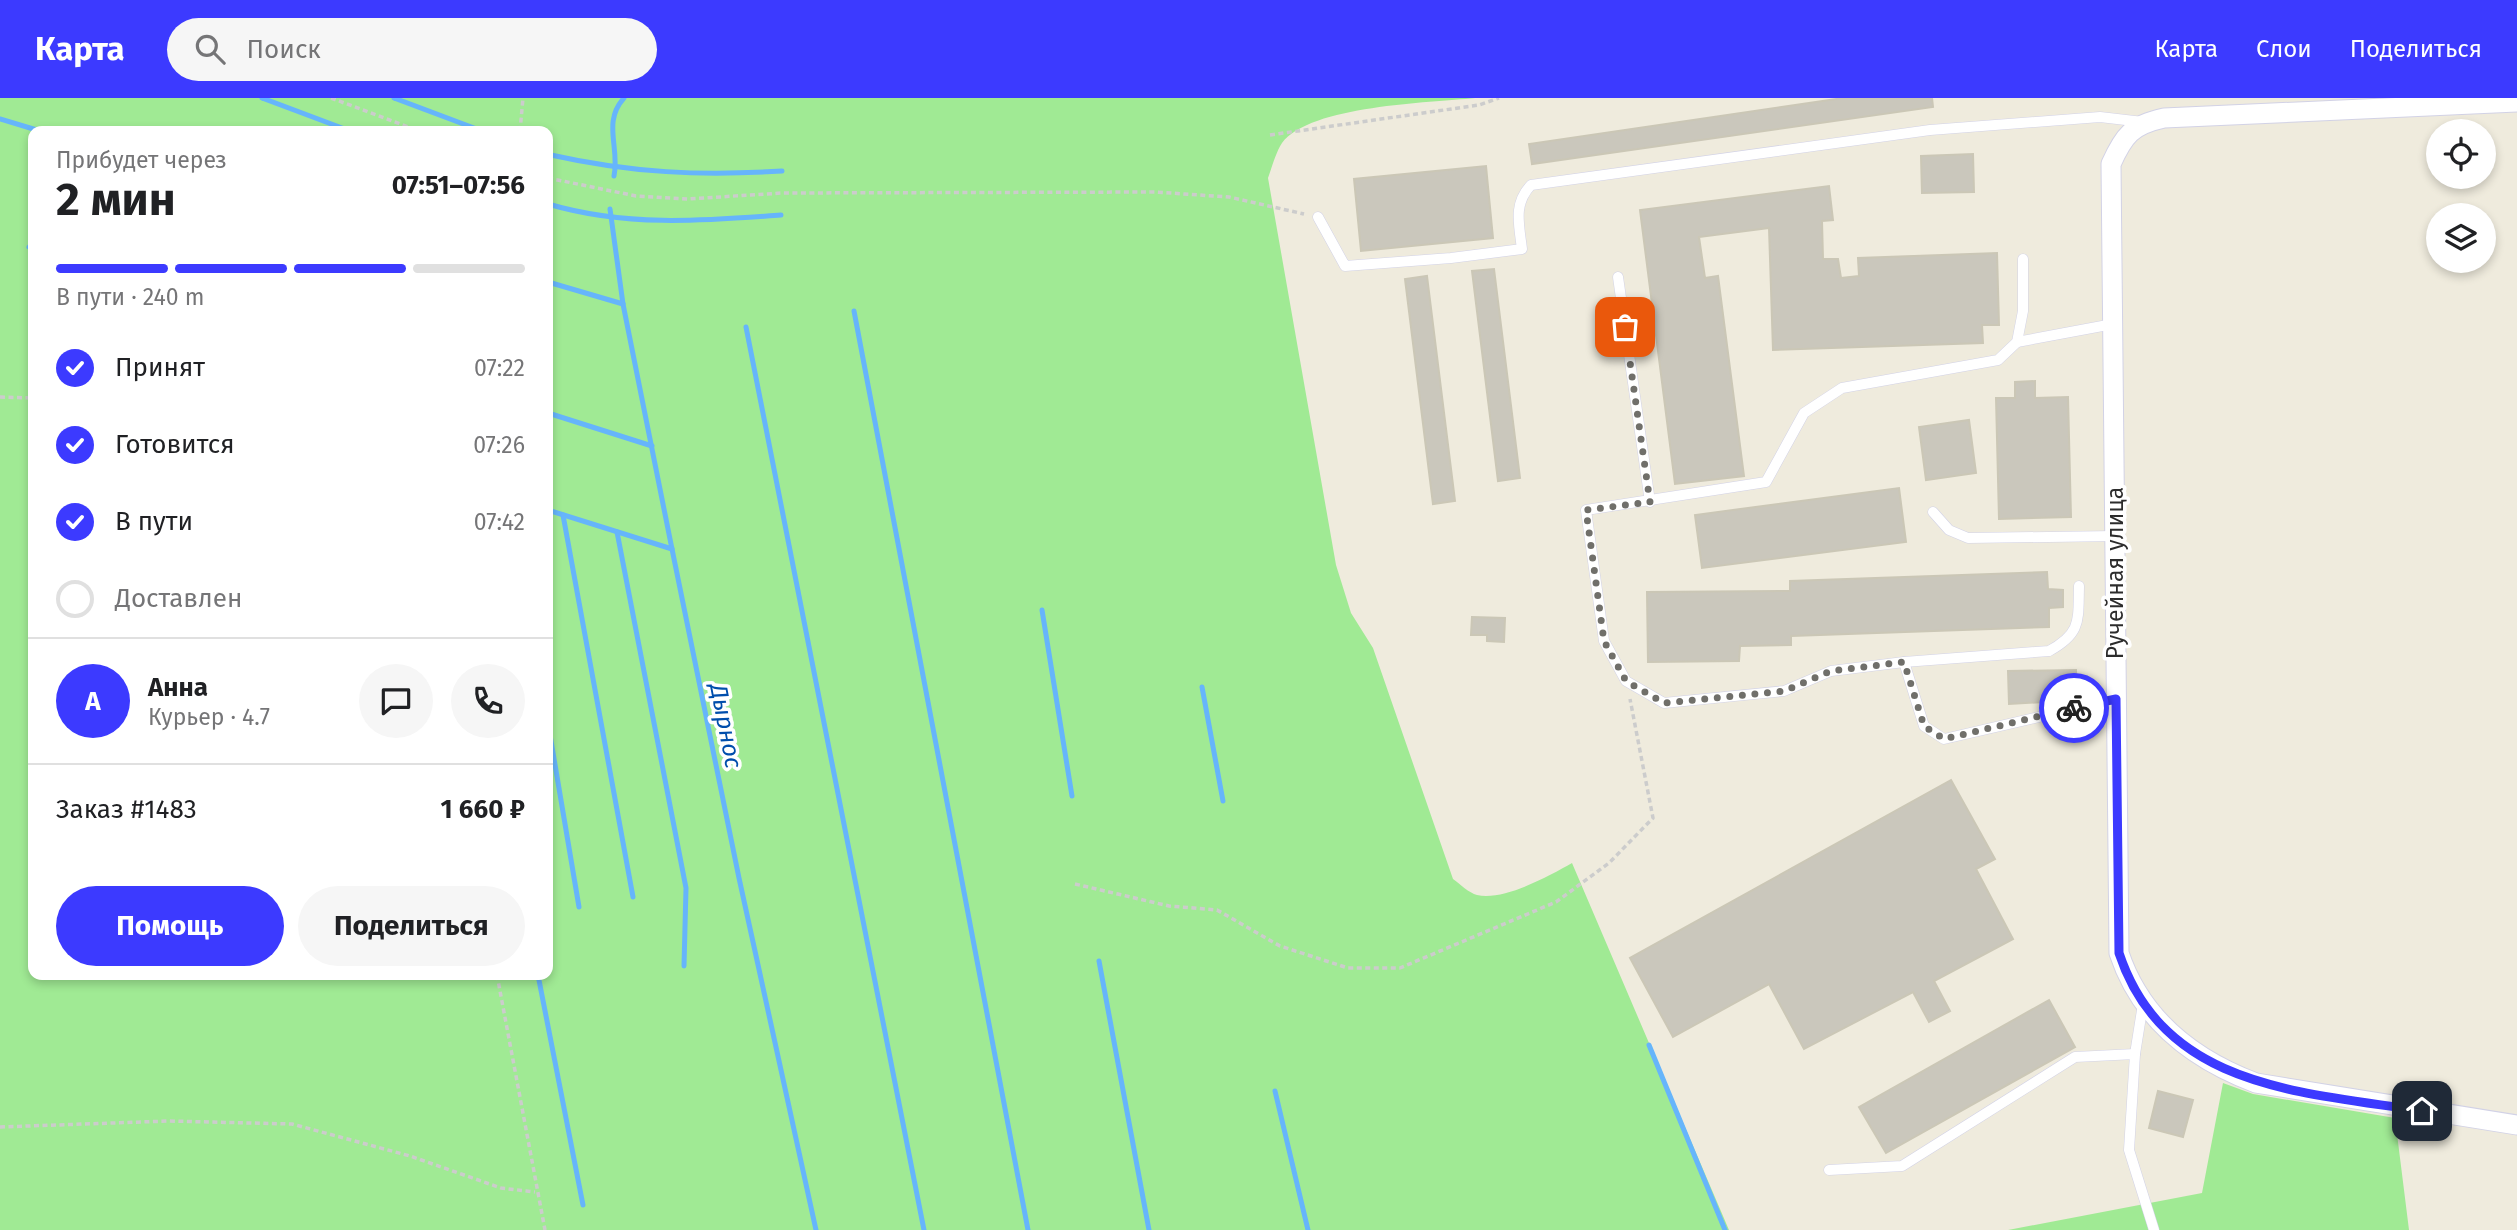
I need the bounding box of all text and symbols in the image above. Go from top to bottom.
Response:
search box [167,18,657,81]
text: Карта [35,29,125,69]
icon: search [191,30,229,68]
text: Поиск [247,34,321,65]
text: Карта [2154,35,2218,63]
text: Слои [2256,35,2312,63]
text: Поделиться [2350,35,2482,63]
map controls [2426,119,2496,273]
button: locate [2426,119,2496,189]
text: Прибудет через [56,146,227,174]
text: 07:51–07:56 [392,170,525,201]
text: 2 мин [56,172,176,227]
button: layers [2426,203,2496,273]
text: В пути · 240 m [56,283,205,311]
pin [1595,297,1655,357]
icon: bag [1606,308,1644,346]
icon: check [56,349,94,387]
text: Принят [115,352,205,383]
text: 07:22 [474,354,525,382]
icon: check [56,426,94,464]
text: Готовится [115,429,235,460]
text: 07:26 [473,431,525,459]
street label: Ручейная улица [2101,487,2129,659]
icon: check [56,503,94,541]
text: В пути [115,506,193,537]
text: 07:42 [474,508,525,536]
text: Доставлен [115,583,242,614]
button: chat [359,664,433,738]
button: phone [451,664,525,738]
text: Анна [148,672,208,703]
courier [2039,673,2109,743]
water label: Дырнос [704,680,748,771]
text: А [85,686,101,717]
icon: bike [2055,689,2093,727]
text: Курьер · 4.7 [148,703,270,731]
text: Заказ #1483 [56,794,197,825]
text: 1 660 ₽ [441,794,525,825]
button: Помощь [56,886,284,966]
button: Поделиться [298,886,525,966]
pin [2392,1081,2452,1141]
icon: home [2403,1092,2441,1130]

